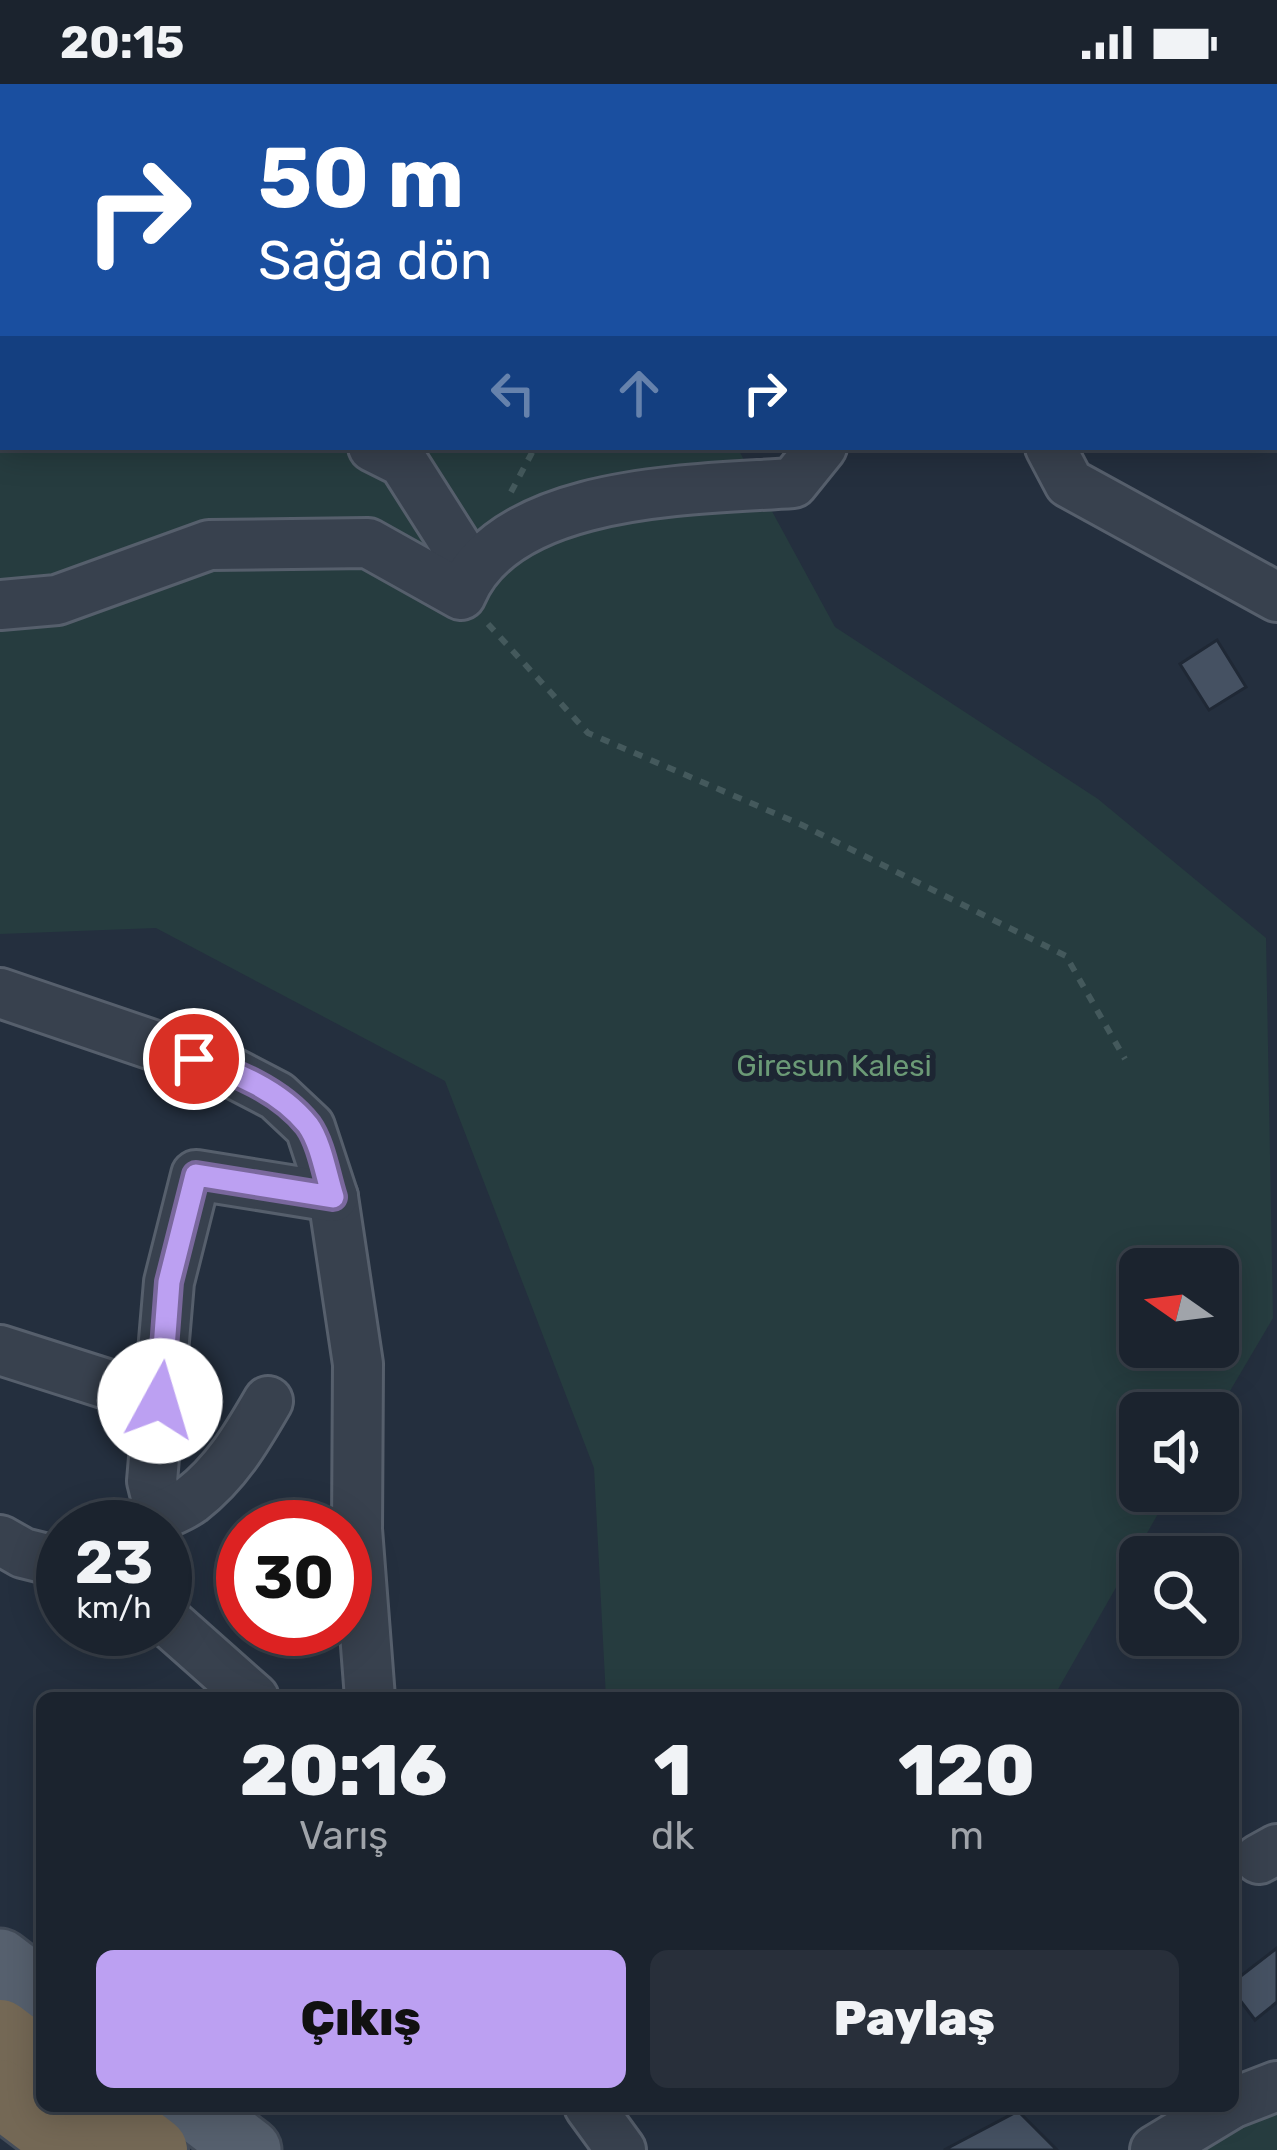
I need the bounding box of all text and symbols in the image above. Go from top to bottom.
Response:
text: 20:15 [60,16,184,69]
text: 50 m [258,128,464,228]
icon: right [60,132,216,288]
text: Sağa dön [258,229,493,293]
icon: left [480,360,546,426]
icon: ahead [606,360,672,426]
icon: right [732,360,798,426]
pin [143,1008,245,1110]
icon: arrive [161,1026,227,1092]
park label: Giresun Kalesi [736,1048,932,1084]
north arrow [1119,1248,1239,1368]
map controls [1119,1248,1239,1656]
position arrow [97,1338,223,1464]
button: sound [1119,1392,1239,1512]
speed limit sign: 30 [216,1500,372,1656]
text: 23 [75,1527,153,1598]
button: search [1119,1536,1239,1656]
text: km/h [77,1590,151,1626]
text: 20:16 [240,1728,447,1813]
text: 1 [654,1728,692,1813]
text: 120 [898,1728,1035,1813]
text: Varış [299,1813,388,1859]
text: dk [651,1813,694,1859]
text: m [949,1813,984,1859]
button: Çıkış [96,1950,626,2088]
button: Paylaş [650,1950,1179,2088]

